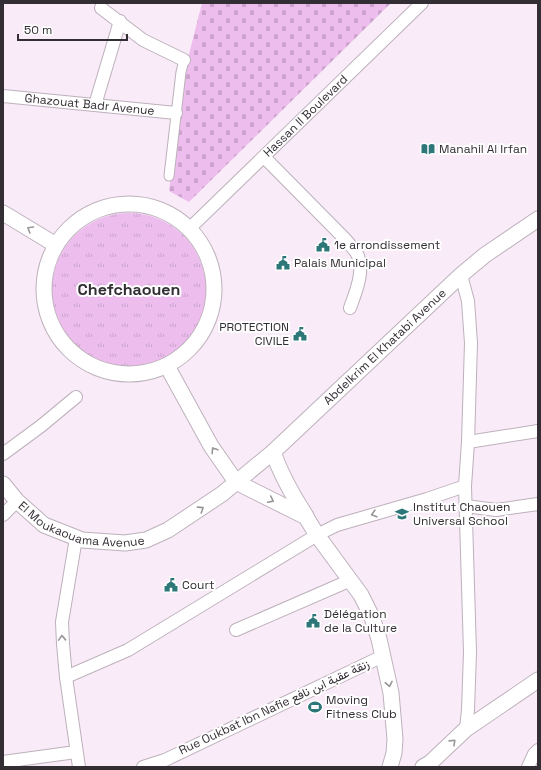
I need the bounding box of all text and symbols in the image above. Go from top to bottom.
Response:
scale bar [18,16,127,42]
text: 50 m [24,22,52,38]
street label: Hassan II Boulevard [260,71,351,160]
street label: Ghazouat Badr Avenue [24,90,155,119]
library icon: Manahil Al Irfan [420,141,436,157]
place label: Manahil Al Irfan [439,141,527,157]
one-way arrow [27,226,34,233]
public building icon: 1e arrondissement [315,237,331,253]
place label: 1e arrondissement [334,237,440,253]
public building icon: Palais Municipal [275,255,291,271]
place label: Palais Municipal [294,255,386,271]
district label: Chefchaouen [78,279,180,300]
street label: Abdelkrim El Khatabi Avenue [320,285,450,408]
place label: PROTECTION CIVILE [219,319,289,349]
public building icon: PROTECTION CIVILE [292,326,308,342]
one-way arrow [211,447,218,454]
one-way arrow [267,495,274,502]
street label: El Moukaouama Avenue [15,498,146,551]
place label: Institut Chaouen Universal School [413,499,510,529]
one-way arrow [197,506,204,514]
school or university icon: Institut Chaouen Universal School [394,506,410,522]
one-way arrow [371,509,378,518]
public building icon: Court [163,577,179,593]
place label: Court [182,577,215,593]
place label: Délégation de la Culture [324,606,397,636]
public building icon: Délégation de la Culture [305,613,321,629]
one-way arrow [58,635,67,641]
street label: Rue Oukbat Ibn Nafie زنقة عقبة ابن نافع [176,656,372,759]
one-way arrow [384,681,392,687]
place label: Moving Fitness Club [326,692,397,722]
sports icon: Moving Fitness Club [307,699,323,715]
one-way arrow [448,739,456,747]

